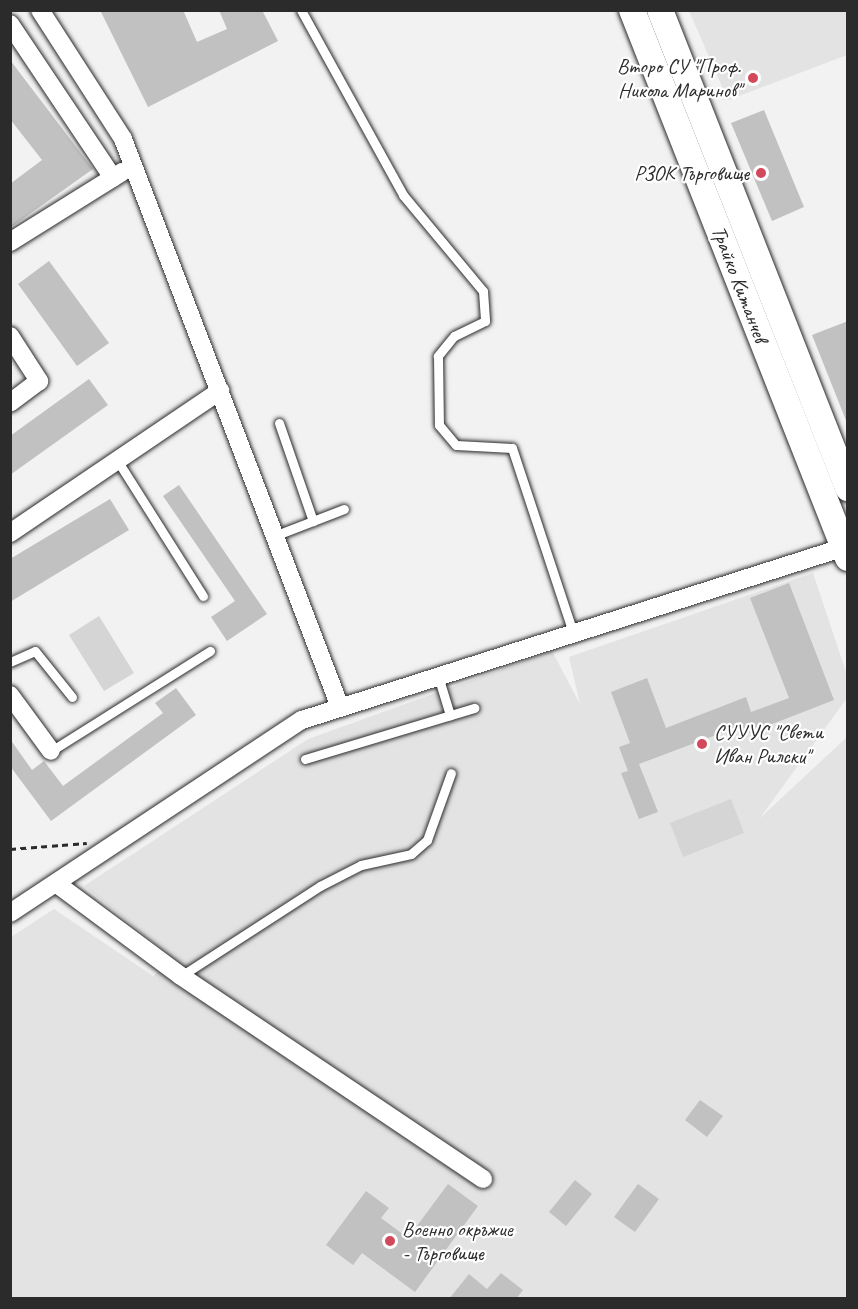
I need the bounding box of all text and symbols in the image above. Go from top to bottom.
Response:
place label: Второ СУ "Проф. Никола Маринов" [617,53,741,103]
marker: Второ СУ "Проф. Никола Маринов" [746,71,760,85]
place label: РЗОК Търговище [634,160,749,186]
marker: РЗОК Търговище [754,166,768,180]
street label: Трайко Китанчев [707,224,773,344]
place label: СУУУС "Свети Иван Рилски" [714,719,823,769]
marker: СУУУС "Свети Иван Рилски" [695,737,709,751]
place label: Военно окръжие - Търговище [402,1216,512,1266]
marker: Военно окръжие - Търговище [383,1234,397,1248]

